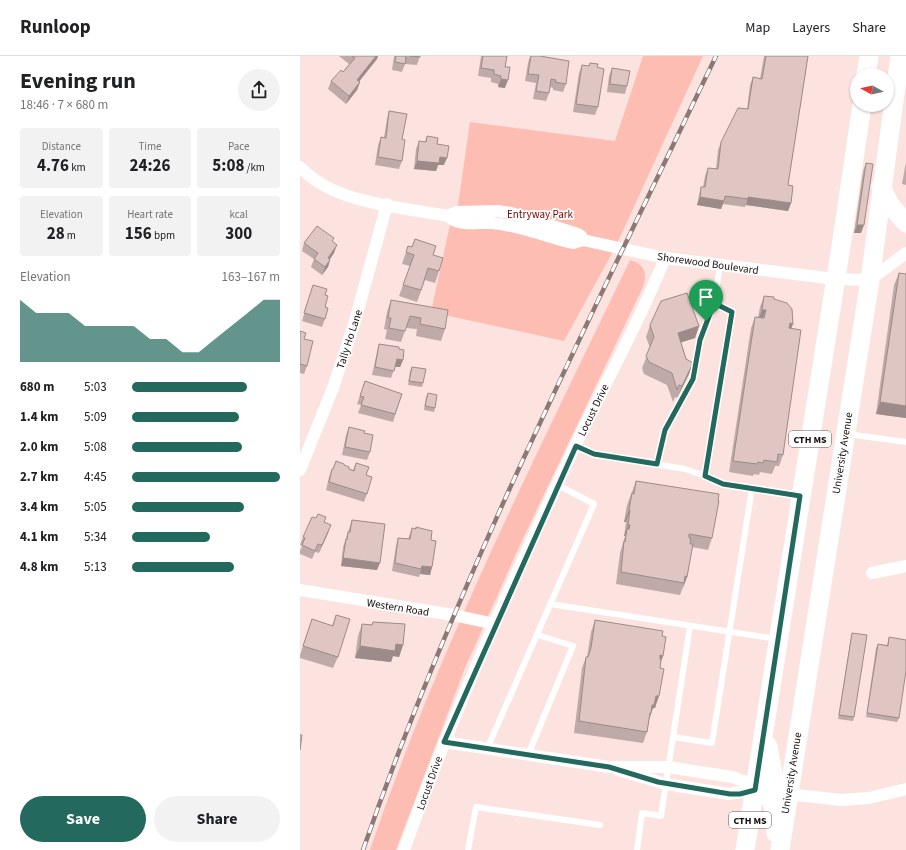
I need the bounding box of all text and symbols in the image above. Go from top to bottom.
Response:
text: Runloop [20,14,91,41]
text: Map [745,18,770,38]
text: Layers [792,18,830,38]
text: Share [852,18,886,38]
text: Evening run [20,65,136,97]
north arrow [850,68,894,112]
map controls [850,68,894,112]
button: share [238,69,280,111]
text: 18:46 · 7 × 680 m [20,96,108,114]
text: Distance [42,139,81,154]
text: Time [138,139,162,154]
text: Pace [228,139,249,154]
text: 4.76 [37,154,69,178]
text: 24:26 [129,154,171,178]
text: 5:08 [212,154,244,178]
text: km [69,160,86,175]
text: /km [244,160,265,175]
text: Elevation [40,207,83,222]
text: Heart rate [127,207,173,222]
text: kcal [229,207,248,222]
park label: Entryway Park [507,207,574,222]
text: 28 [47,222,65,246]
text: 156 [125,222,152,246]
text: 300 [225,222,252,246]
text: m [65,228,76,243]
text: bpm [152,228,175,243]
street label: Shorewood Boulevard [656,249,760,278]
text: Elevation [20,268,71,286]
text: 163–167 m [222,268,280,286]
pin [689,280,723,321]
icon: arrive [695,286,717,308]
street label: Tally Ho Lane [333,307,366,371]
text: 680 m [20,378,54,396]
text: 5:03 [84,378,107,396]
street label: Locust Drive [574,381,613,439]
text: 1.4 km [20,408,59,426]
text: 5:09 [84,408,107,426]
street label: University Avenue [829,411,856,495]
road number: CTH MS [789,431,831,447]
text: 2.0 km [20,438,59,456]
text: 5:08 [84,438,107,456]
text: 2.7 km [20,468,59,486]
text: 4:45 [84,468,107,486]
text: 3.4 km [20,498,59,516]
text: 5:05 [84,498,107,516]
text: 4.1 km [20,528,59,546]
text: 5:34 [84,528,107,546]
text: 4.8 km [20,558,59,576]
text: 5:13 [84,558,107,576]
street label: Western Road [366,595,430,620]
street label: University Avenue [778,731,805,815]
street label: Locust Drive [413,754,446,812]
button: Save [20,796,146,842]
button: Share [154,796,280,842]
road number: CTH MS [729,812,771,828]

